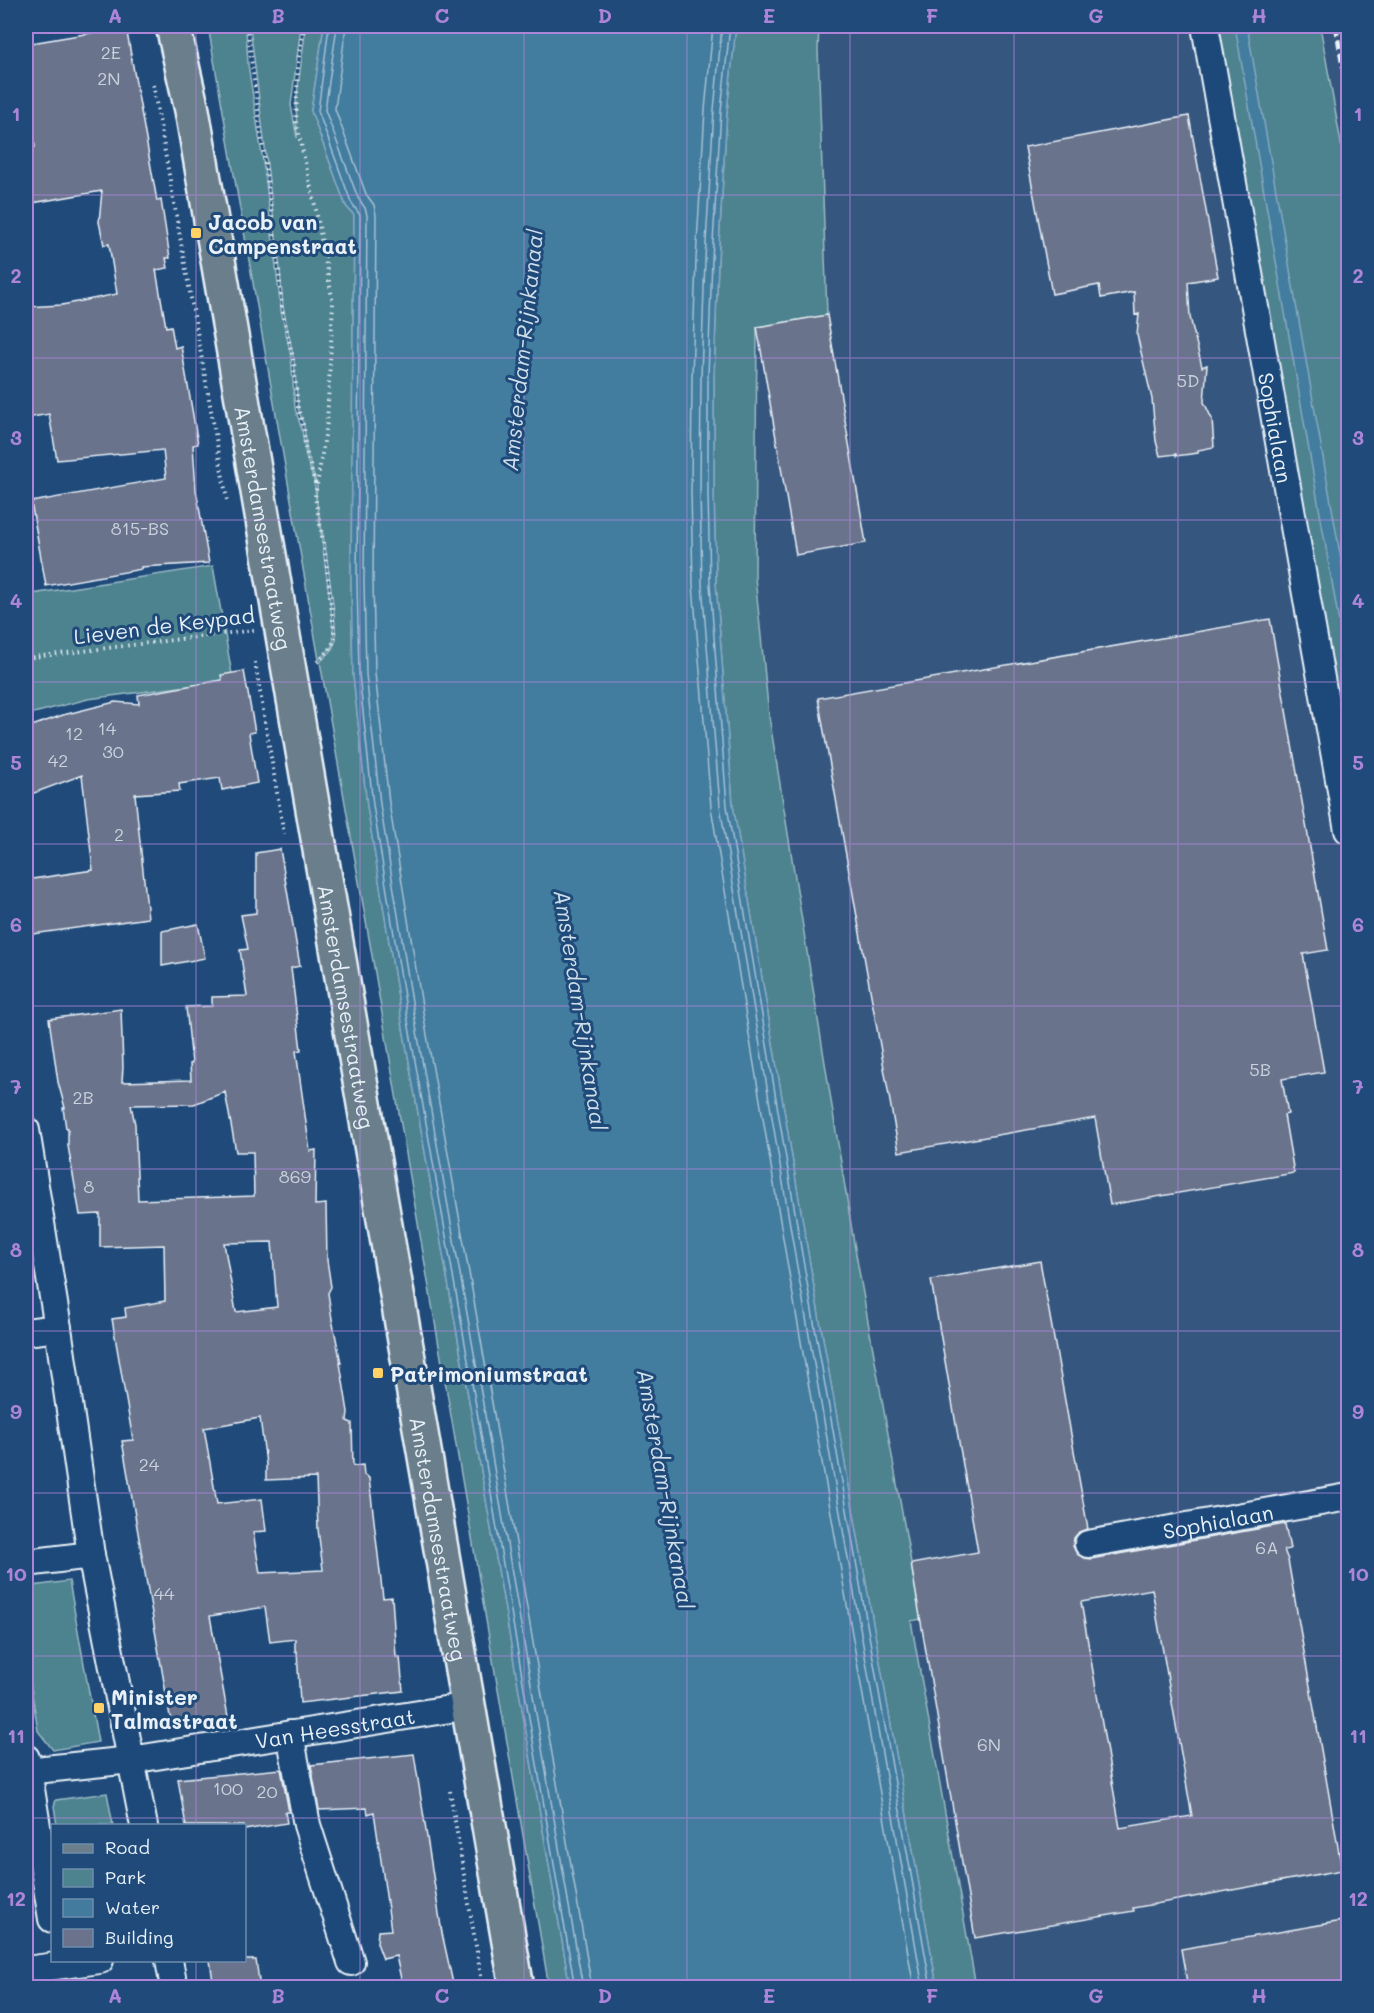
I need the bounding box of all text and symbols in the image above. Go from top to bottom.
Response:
text: A [108,2,122,28]
text: B [271,2,285,28]
text: C [435,2,450,28]
text: D [598,2,612,28]
text: E [763,2,775,28]
text: F [926,2,939,28]
text: G [1088,2,1104,28]
text: H [1251,2,1267,28]
house number: 2E [101,40,121,64]
house number: 2N [97,66,121,90]
text: 1 [12,100,20,126]
text: 1 [1354,100,1362,126]
place label: Jacob van Campenstraat [208,208,357,259]
marker: Jacob van Campenstraat [189,226,203,240]
water label: Amsterdam-Rijnkanaal [495,227,549,472]
text: 2 [10,262,22,288]
text: 2 [1352,262,1364,288]
house number: 5D [1177,368,1199,392]
street label: Sophialaan [1253,370,1300,485]
street label: Amsterdamsestraatweg [230,403,299,652]
text: 3 [10,424,22,450]
text: 3 [1352,424,1364,450]
house number: 815-BS [111,516,169,540]
text: 4 [10,587,23,613]
text: 4 [1352,587,1365,613]
street label: Lieven de Keypad [72,601,256,649]
house number: 14 [98,716,117,740]
house number: 12 [65,721,83,745]
house number: 30 [102,739,124,763]
house number: 42 [48,748,68,772]
text: 5 [10,749,22,775]
text: 5 [1352,749,1364,775]
house number: 2 [114,822,124,846]
street label: Amsterdamsestraatweg [313,882,382,1131]
water label: Amsterdam-Rijnkanaal [548,888,614,1133]
text: 6 [10,911,22,937]
text: 6 [1352,911,1364,937]
house number: 5B [1249,1057,1271,1081]
text: 7 [10,1073,22,1099]
text: 7 [1352,1073,1364,1099]
house number: 2B [72,1085,94,1109]
house number: 869 [279,1164,312,1188]
house number: 8 [84,1174,95,1198]
text: 8 [10,1236,22,1262]
text: 8 [1352,1236,1364,1262]
place label: Patrimoniumstraat [390,1360,588,1387]
marker: Patrimoniumstraat [371,1366,385,1380]
water label: Amsterdam-Rijnkanaal [631,1367,701,1612]
text: 9 [10,1398,22,1424]
text: 9 [1352,1398,1364,1424]
street label: Amsterdamsestraatweg [405,1414,474,1663]
house number: 24 [139,1452,160,1476]
street label: Sophialaan [1161,1497,1275,1544]
house number: 6A [1255,1535,1279,1559]
text: 10 [5,1560,27,1586]
text: 10 [1347,1560,1369,1586]
house number: 44 [153,1581,175,1605]
place label: Minister Talmastraat [111,1683,238,1734]
marker: Minister Talmastraat [92,1701,106,1715]
street label: Van Heesstraat [253,1701,417,1754]
text: 11 [7,1722,25,1748]
text: 11 [1349,1722,1367,1748]
house number: 6N [977,1732,1001,1756]
house number: 100 [213,1776,243,1800]
house number: 20 [256,1779,278,1803]
legend [51,1824,246,1962]
text: Road [105,1835,150,1859]
text: Park [105,1865,146,1889]
text: 12 [6,1885,26,1911]
text: 12 [1348,1885,1368,1911]
text: Water [105,1895,160,1919]
text: Building [105,1925,173,1949]
text: A [108,1982,122,2008]
text: B [271,1982,285,2008]
text: C [435,1982,450,2008]
text: D [598,1982,612,2008]
text: E [763,1982,775,2008]
text: F [926,1982,939,2008]
text: G [1088,1982,1104,2008]
text: H [1251,1982,1267,2008]

